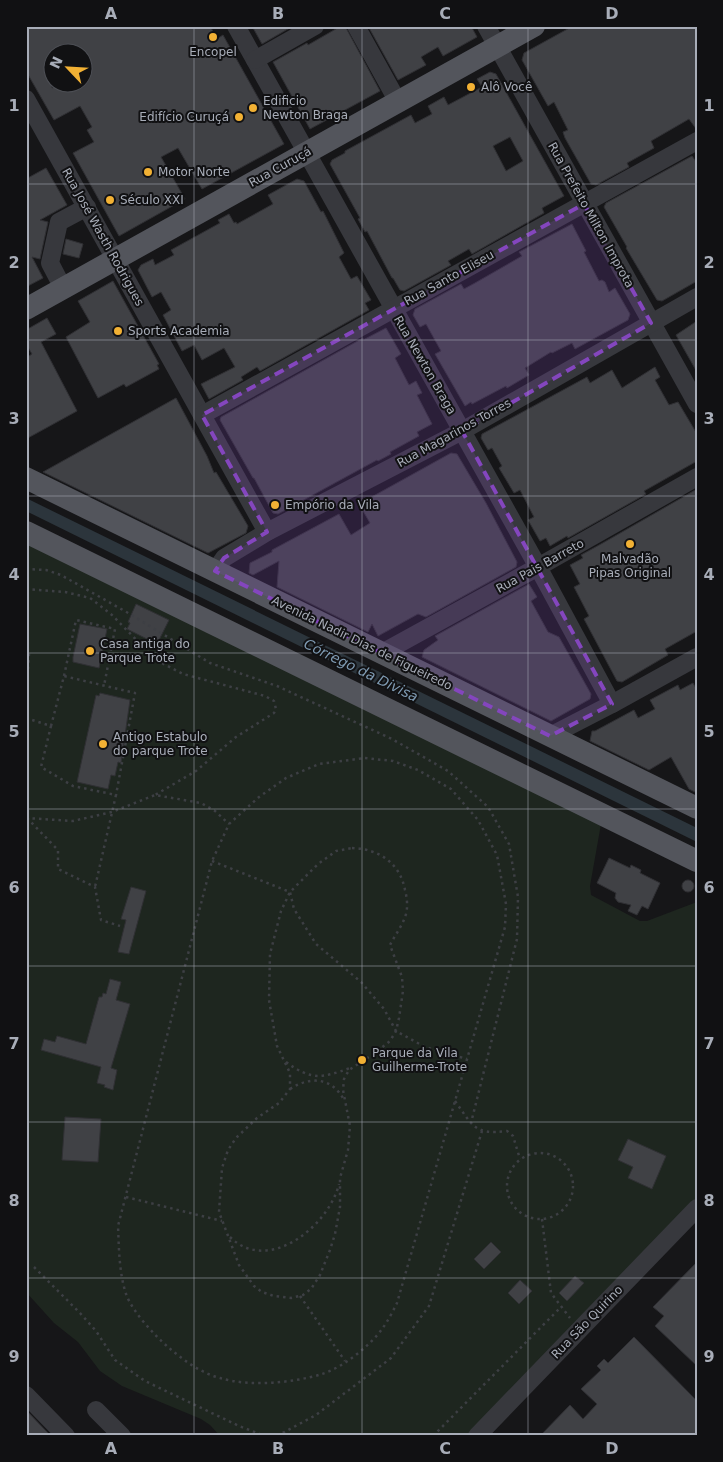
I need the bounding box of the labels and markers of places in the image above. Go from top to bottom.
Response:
marker: Encopel [207,31,219,43]
place label: Encopel [189,45,237,59]
place label: Alô Você [481,80,532,94]
marker: Alô Você [465,81,477,93]
place label: Edificio Newton Braga [263,94,348,122]
marker: Edificio Newton Braga [247,102,259,114]
place label: Edifício Curuçá [139,110,229,124]
marker: Edifício Curuçá [233,111,245,123]
place label: Motor Norte [158,165,230,179]
marker: Motor Norte [142,166,154,178]
place label: Século XXI [120,193,184,207]
marker: Século XXI [104,194,116,206]
place label: Sports Academia [128,324,230,338]
marker: Sports Academia [112,325,124,337]
place label: Empório da Vila [285,498,379,512]
marker: Empório da Vila [269,499,281,511]
marker: Malvadão Pipas Original [624,538,636,550]
place label: Malvadão Pipas Original [589,552,671,580]
place label: Casa antiga do Parque Trote [100,637,190,665]
marker: Casa antiga do Parque Trote [84,645,96,657]
place label: Antigo Estabulo do parque Trote [113,730,208,758]
marker: Antigo Estabulo do parque Trote [97,738,109,750]
place label: Parque da Vila Guilherme-Trote [372,1046,467,1074]
marker: Parque da Vila Guilherme-Trote [356,1054,368,1066]

